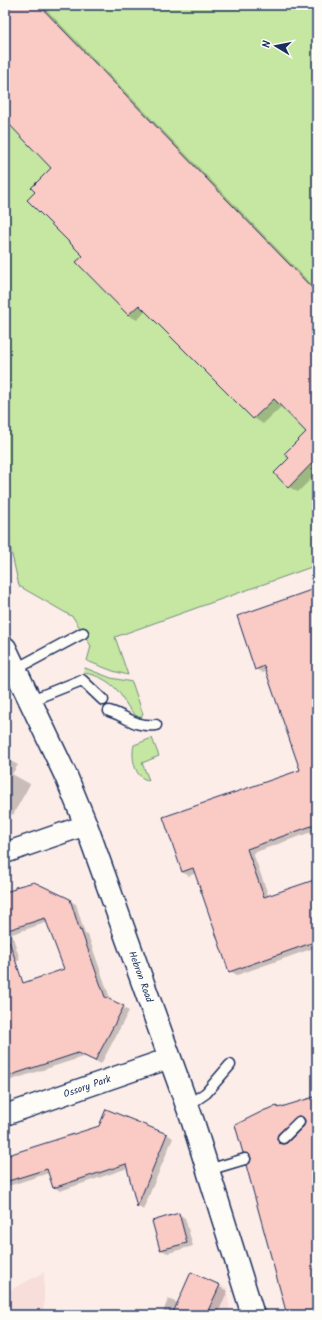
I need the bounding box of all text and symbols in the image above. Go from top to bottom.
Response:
north arrow [256,26,296,66]
text: N [258,39,277,49]
street label: Hebron Road [124,949,158,1006]
street label: Ossory Park [61,1071,113,1102]

